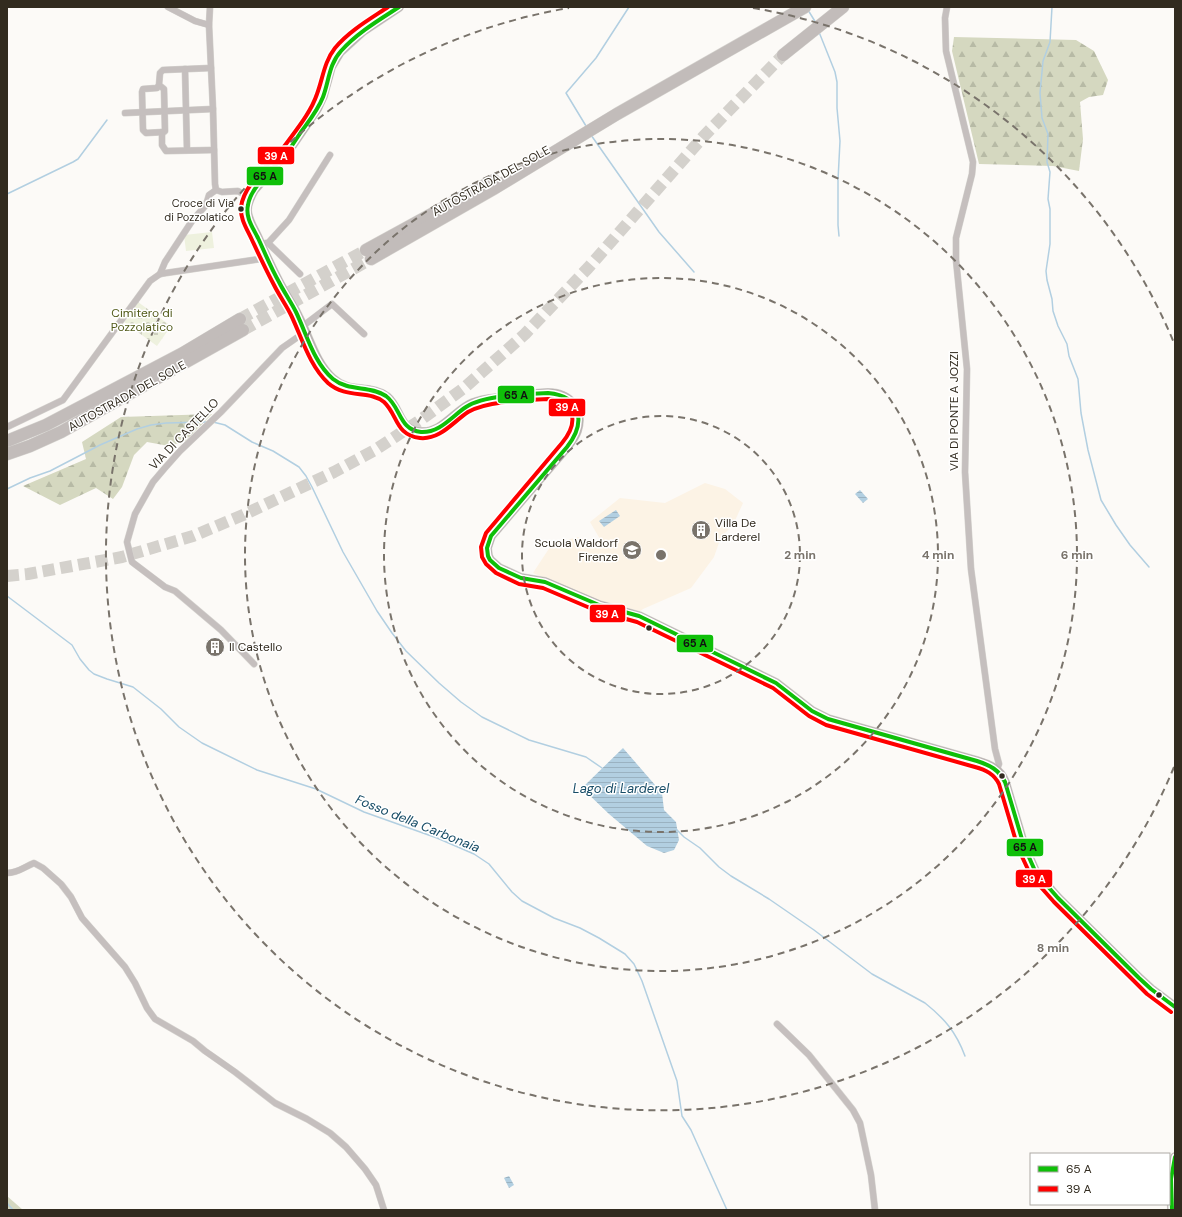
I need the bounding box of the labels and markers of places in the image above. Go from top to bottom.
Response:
place label: Croce di Via di Pozzolatico [164,196,234,224]
marker: Croce di Via di Pozzolatico [236,204,246,214]
place label: Villa De Larderel [715,515,760,545]
building icon: Villa De Larderel [690,519,712,541]
place label: Scuola Waldorf Firenze [534,535,618,565]
school or university icon: Scuola Waldorf Firenze [621,539,643,561]
centre of rings [654,548,668,562]
unlabelled marker [644,623,654,633]
building icon: Il Castello [204,636,226,658]
place label: Il Castello [229,639,282,655]
unlabelled marker [997,771,1007,781]
unlabelled marker [1154,990,1164,1000]

